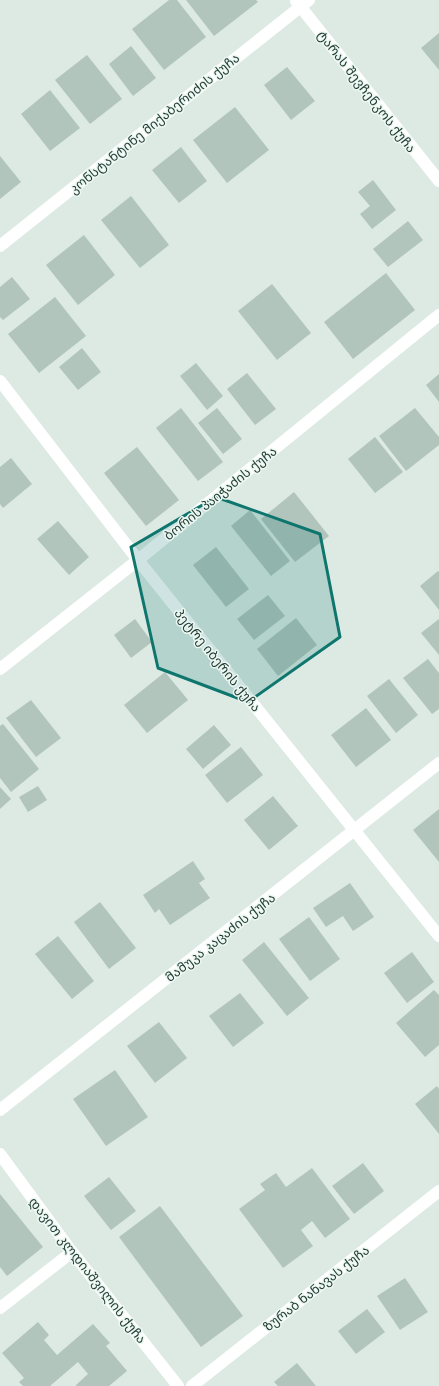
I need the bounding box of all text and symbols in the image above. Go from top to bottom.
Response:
street label: ტარას შევჩენკოს ქუჩა [314,27,419,155]
street label: კონსტანტინე მიქაბერიძის ქუჩა [66,50,242,197]
street label: ბორის პაიჭაძის ქუჩა [161,443,280,543]
street label: პეტრე იბერის ქუჩა [171,606,264,715]
street label: მამუკა კაცაძის ქუჩა [162,890,278,985]
street label: დავით კლდიაშვილის ქუჩა [25,1194,149,1347]
street label: ზურაბ ნანავას ქუჩა [260,1242,372,1334]

